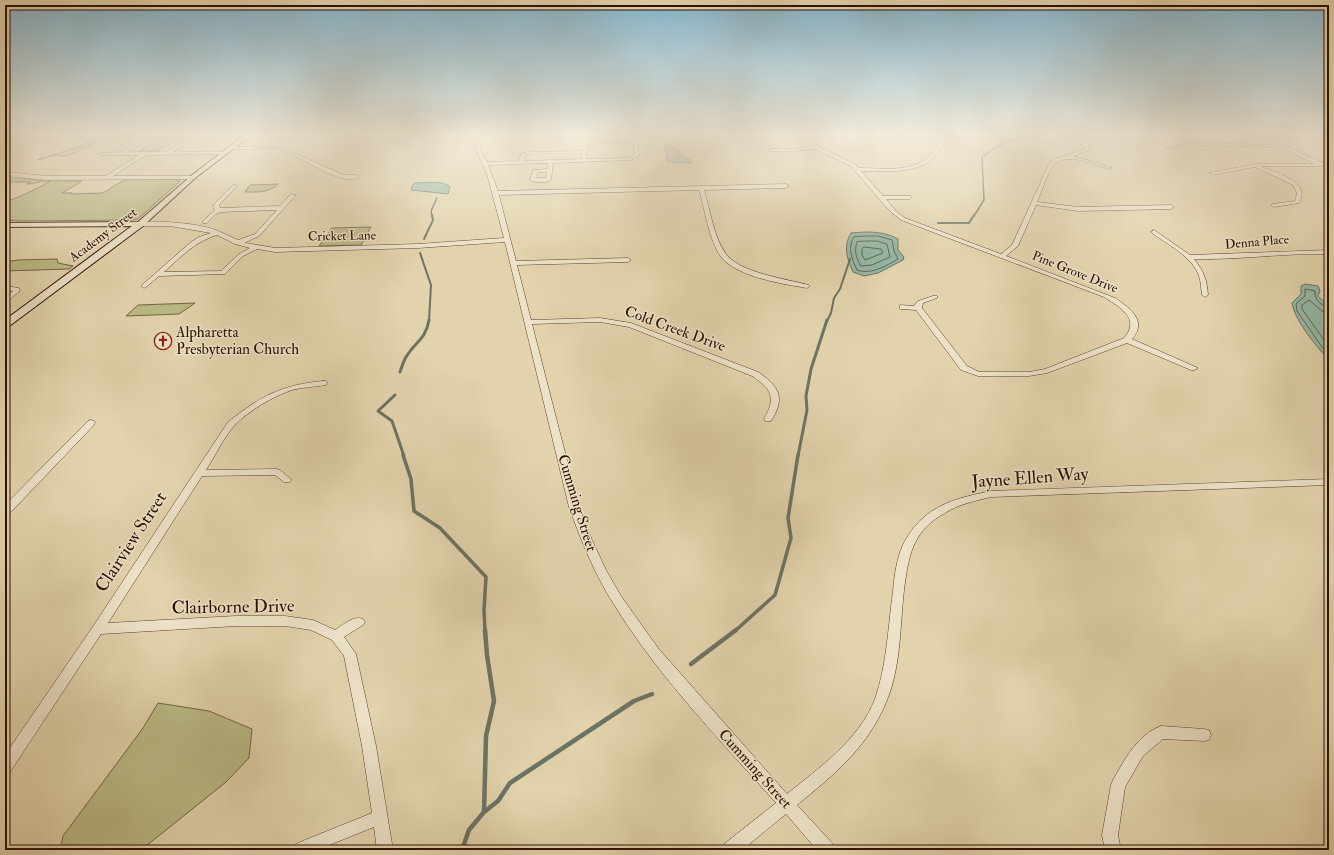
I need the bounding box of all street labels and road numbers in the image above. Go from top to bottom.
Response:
street label: Academy Street [65,204,141,267]
street label: Cricket Lane [308,227,377,245]
street label: Denna Place [1224,231,1290,253]
street label: Pine Grove Drive [1030,248,1121,297]
street label: Cold Creek Drive [622,302,728,356]
street label: Cumming Street [553,452,601,554]
street label: Jayne Ellen Way [970,462,1090,494]
street label: Clairview Street [90,487,172,597]
street label: Clairborne Drive [171,594,295,620]
street label: Cumming Street [714,725,796,813]

